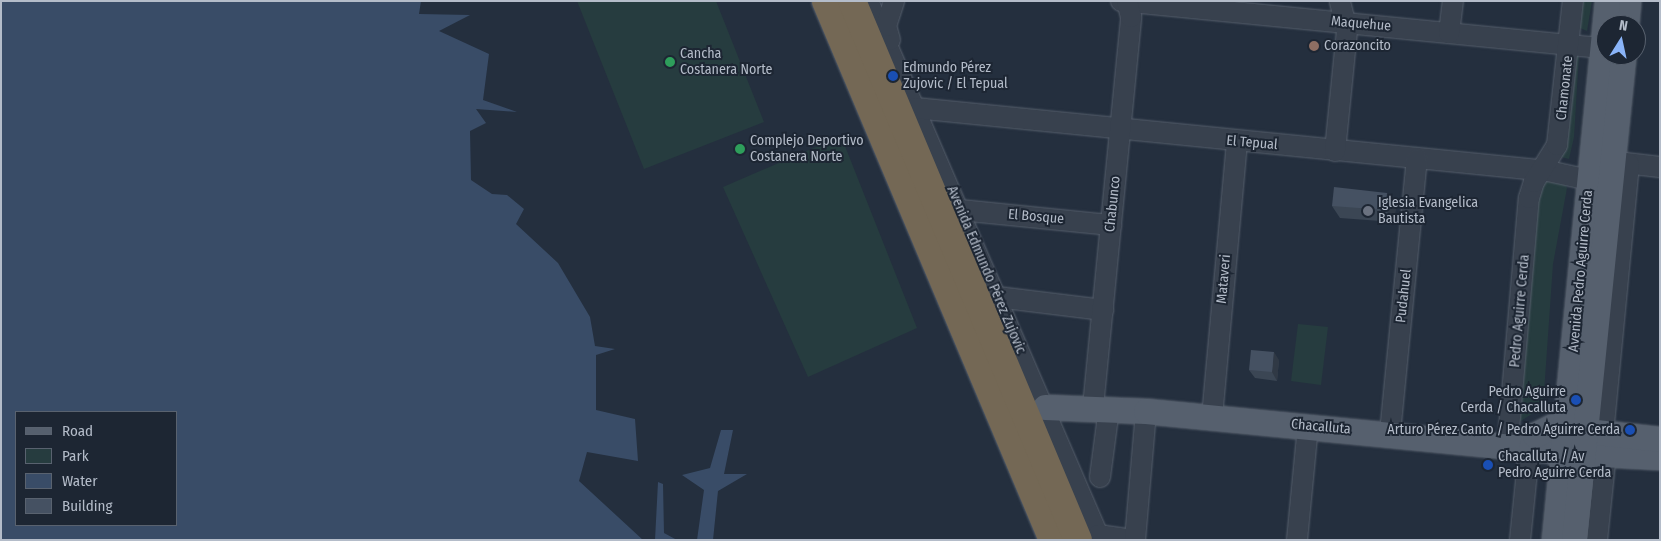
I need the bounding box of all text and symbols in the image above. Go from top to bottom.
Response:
street label: Maquehue [1330,13,1392,35]
north arrow [1596,15,1646,65]
text: N [1618,17,1629,35]
place label: Corazoncito [1324,38,1391,54]
marker: Corazoncito [1308,40,1320,52]
place label: Cancha Costanera Norte [680,46,772,78]
street label: Chamonate [1553,55,1577,121]
marker: Cancha Costanera Norte [664,56,676,68]
place label: Edmundo Pérez Zujovic / El Tepual [903,60,1008,92]
marker: Edmundo Pérez Zujovic / El Tepual [887,70,899,82]
street label: El Tepual [1226,132,1278,154]
place label: Complejo Deportivo Costanera Norte [750,133,864,166]
marker: Complejo Deportivo Costanera Norte [734,143,746,155]
street label: Chabunco [1102,175,1124,233]
street label: Avenida Edmundo Pérez Zujovic [943,184,1029,356]
street label: Avenida Pedro Aguirre Cerda [1566,189,1596,353]
place label: Iglesia Evangelica Bautista [1378,195,1478,228]
marker: Iglesia Evangelica Bautista [1362,205,1374,217]
street label: El Bosque [1007,206,1065,228]
street label: Mataveri [1213,254,1235,304]
street label: Pedro Aguirre Cerda [1507,254,1533,368]
street label: Pudahuel [1393,268,1415,324]
place label: Pedro Aguirre Cerda / Chacalluta [1460,384,1566,417]
marker: Pedro Aguirre Cerda / Chacalluta [1570,394,1582,406]
legend [15,411,178,526]
street label: Chacalluta [1290,416,1352,438]
text: Road [62,422,93,440]
place label: Arturo Pérez Canto / Pedro Aguirre Cerda [1387,422,1620,438]
marker: Arturo Pérez Canto / Pedro Aguirre Cerda [1624,424,1636,436]
text: Park [62,447,89,465]
place label: Chacalluta / Av Pedro Aguirre Cerda [1498,449,1611,482]
marker: Chacalluta / Av Pedro Aguirre Cerda [1482,459,1494,471]
text: Water [62,472,97,490]
text: Building [62,497,113,515]

